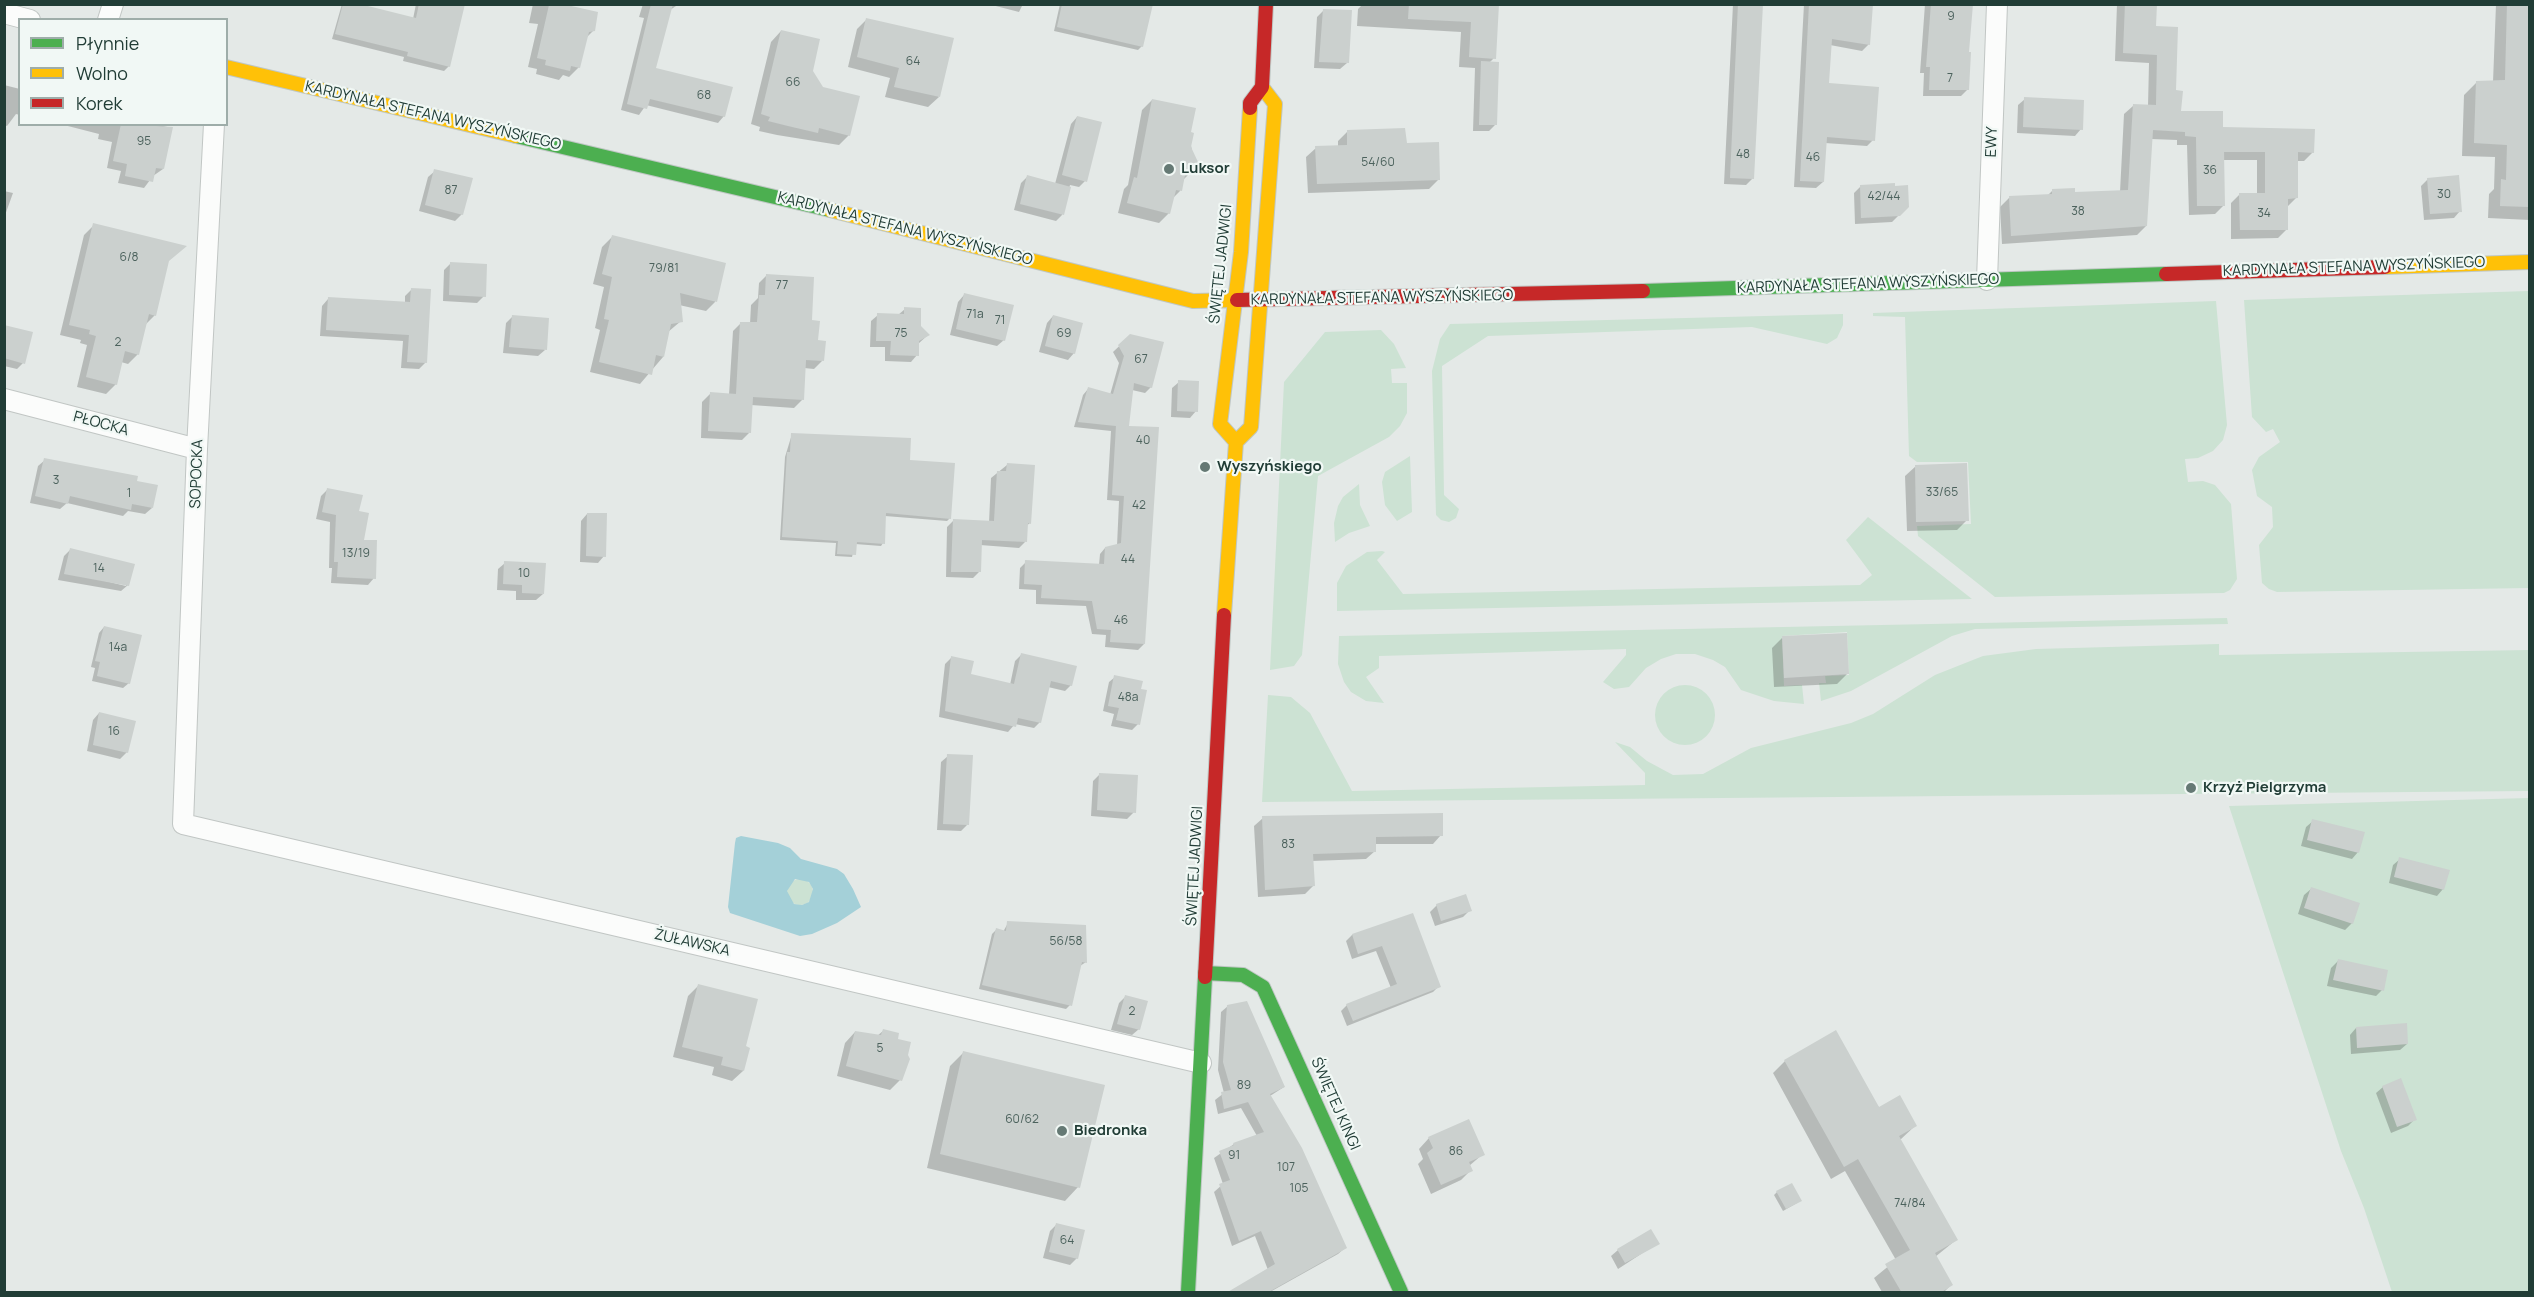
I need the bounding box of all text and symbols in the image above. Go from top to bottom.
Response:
house number: 9 [1947,10,1955,24]
legend [18,18,228,126]
text: Płynnie [76,31,139,55]
house number: 64 [906,55,920,69]
text: Wolno [76,61,128,85]
house number: 7 [1947,72,1953,86]
house number: 66 [786,76,800,90]
street label: KARDYNAŁA STEFANA WYSZYŃSKIEGO [303,78,563,154]
house number: 68 [697,89,711,103]
text: Korek [76,91,122,115]
street label: EWY [1982,126,2002,158]
house number: 95 [137,135,151,149]
house number: 48 [1736,148,1750,162]
house number: 46 [1806,151,1820,165]
house number: 54/60 [1361,156,1395,170]
place label: Luksor [1181,160,1230,178]
marker: Luksor [1162,162,1176,176]
house number: 36 [2203,164,2217,178]
house number: 87 [445,184,457,198]
house number: 30 [2437,188,2451,202]
street label: KARDYNAŁA STEFANA WYSZYŃSKIEGO [776,189,1034,269]
house number: 42/44 [1868,190,1900,204]
street label: ŚWIĘTEJ JADWIGI [1206,203,1236,325]
house number: 38 [2071,205,2085,219]
house number: 34 [2257,207,2271,221]
house number: 6/8 [119,251,139,265]
street label: KARDYNAŁA STEFANA WYSZYŃSKIEGO [2223,253,2485,281]
house number: 79/81 [649,262,679,276]
street label: KARDYNAŁA STEFANA WYSZYŃSKIEGO [1737,270,1999,298]
house number: 77 [776,279,788,293]
street label: KARDYNAŁA STEFANA WYSZYŃSKIEGO [1251,287,1513,309]
house number: 71a [966,308,984,322]
house number: 71 [995,314,1005,328]
house number: 75 [895,327,907,341]
house number: 69 [1057,327,1071,341]
house number: 2 [115,336,121,350]
house number: 67 [1134,353,1148,367]
street label: PŁOCKA [71,408,131,440]
house number: 40 [1136,434,1150,448]
street label: SOPOCKA [187,439,207,509]
place label: Wyszyńskiego [1217,458,1322,476]
marker: Wyszyńskiego [1198,460,1212,474]
house number: 3 [53,474,59,488]
house number: 33/65 [1926,486,1958,500]
house number: 1 [127,487,131,501]
house number: 42 [1132,499,1146,513]
house number: 13/19 [342,547,370,561]
house number: 44 [1121,553,1135,567]
house number: 14 [93,562,105,576]
house number: 10 [518,567,530,581]
house number: 46 [1114,614,1128,628]
house number: 14a [109,641,127,655]
house number: 48a [1118,691,1138,705]
house number: 16 [108,725,120,739]
place label: Krzyż Pielgrzyma [2203,779,2327,797]
marker: Krzyż Pielgrzyma [2184,781,2198,795]
street label: ŚWIĘTEJ JADWIGI [1183,806,1207,926]
house number: 83 [1281,838,1295,852]
street label: ŻUŁAWSKA [652,926,732,960]
house number: 56/58 [1050,935,1082,949]
house number: 2 [1129,1005,1135,1019]
house number: 5 [877,1042,883,1056]
street label: ŚWIĘTEJ KINGI [1307,1055,1363,1153]
house number: 89 [1237,1079,1251,1093]
house number: 60/62 [1005,1113,1039,1127]
place label: Biedronka [1074,1122,1147,1140]
marker: Biedronka [1055,1124,1069,1138]
house number: 86 [1449,1145,1463,1159]
house number: 91 [1228,1149,1240,1163]
house number: 107 [1277,1161,1295,1175]
house number: 105 [1290,1182,1308,1196]
house number: 74/84 [1894,1197,1926,1211]
house number: 64 [1060,1234,1074,1248]

